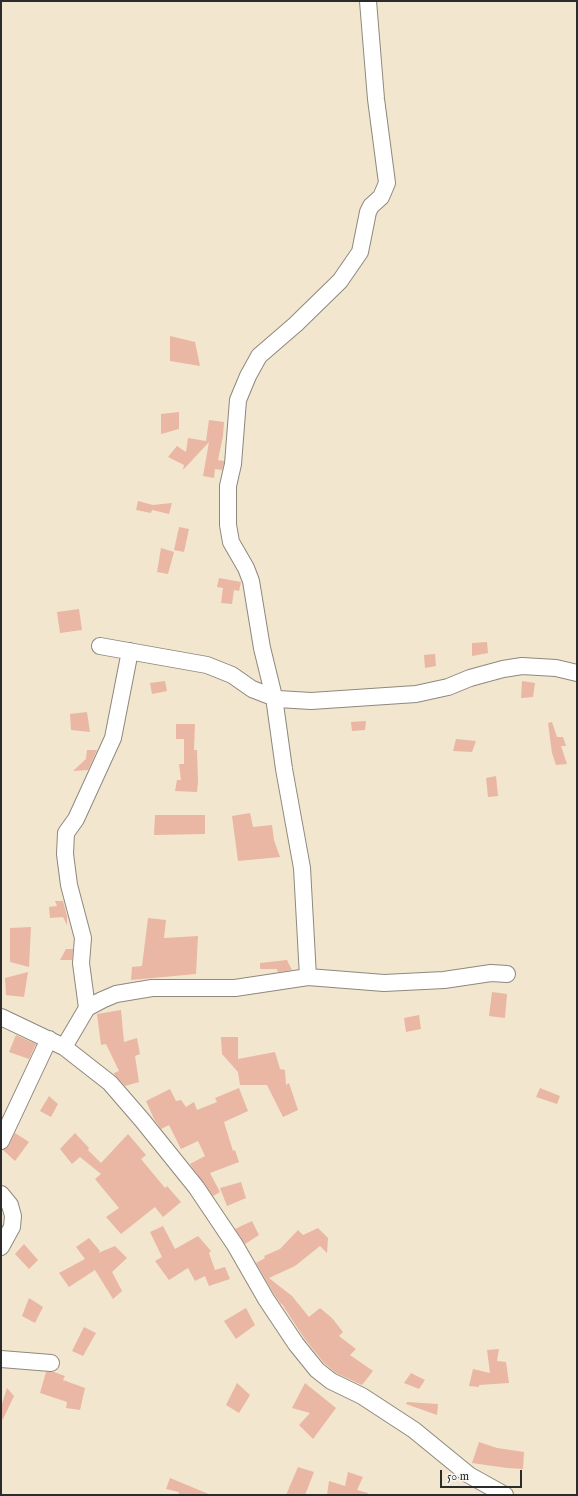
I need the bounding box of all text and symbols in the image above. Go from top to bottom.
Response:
scale bar [442,1462,524,1488]
text: 50 m [447,1469,469,1484]

